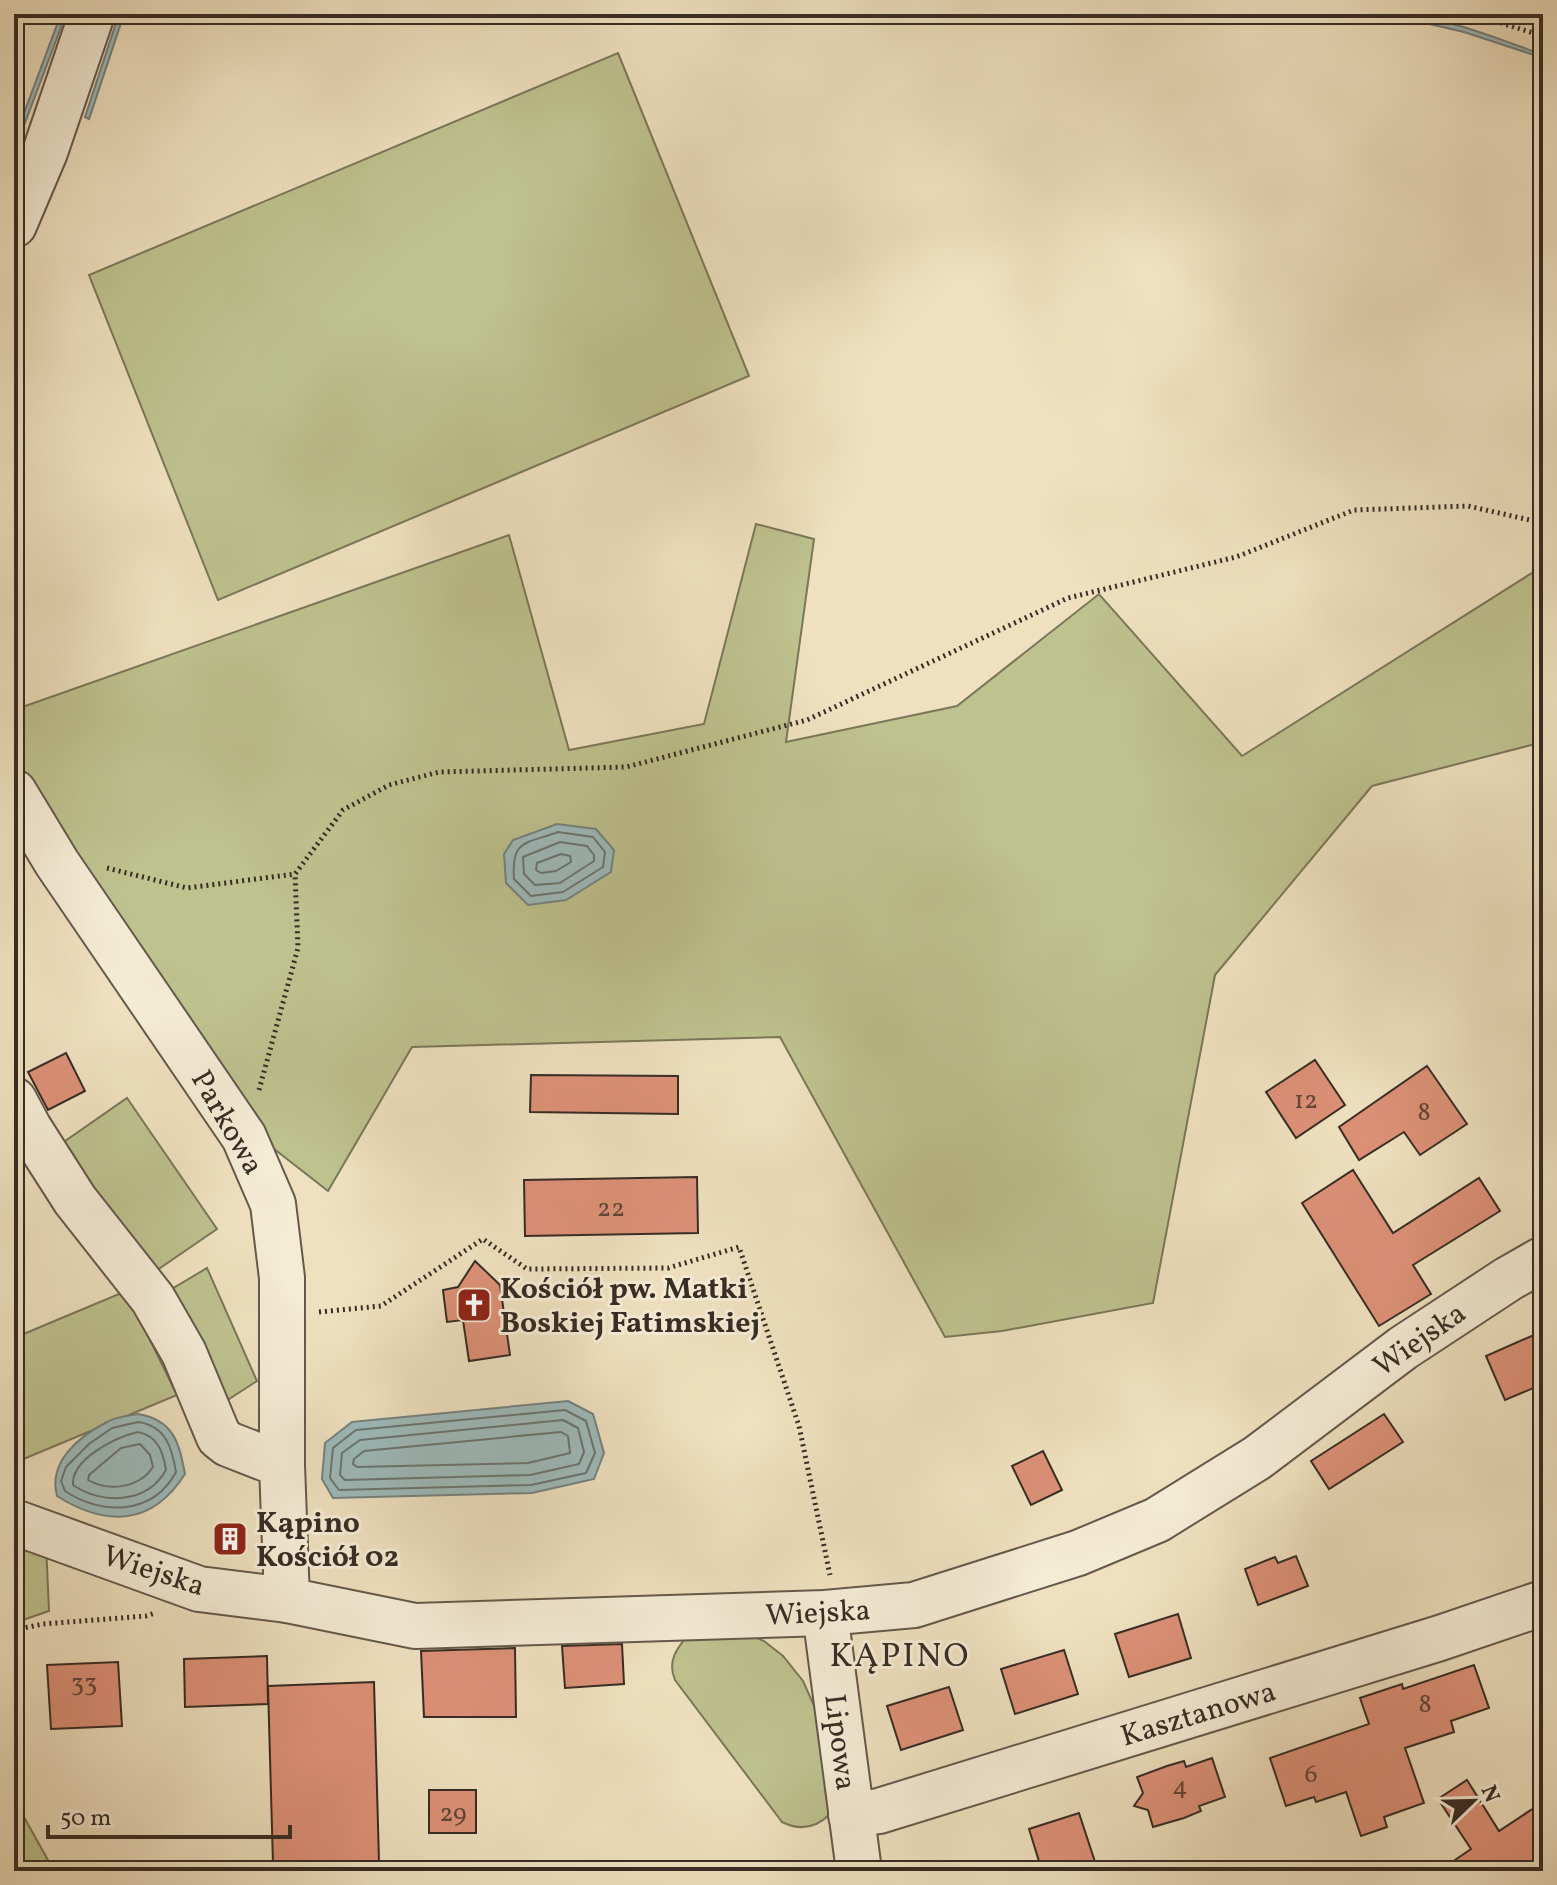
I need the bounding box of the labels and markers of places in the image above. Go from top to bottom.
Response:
place label: Kościół pw. Matki Boskiej Fatimskiej [500,1269,760,1345]
church icon: Kościół pw. Matki Boskiej Fatimskiej [455,1286,493,1324]
place label: Kąpino Kościół 02 [256,1503,399,1579]
building icon: Kąpino Kościół 02 [211,1520,249,1558]

